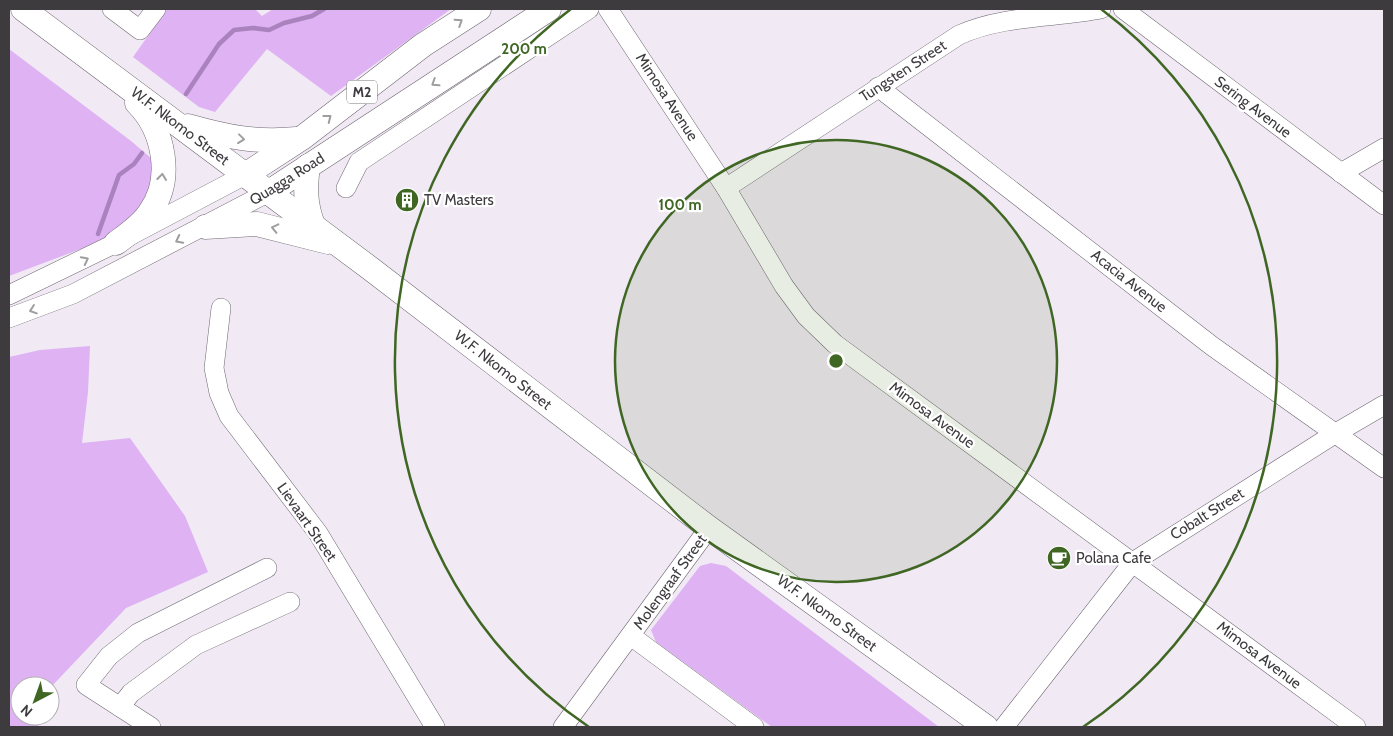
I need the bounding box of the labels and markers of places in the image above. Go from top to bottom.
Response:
building icon: TV Masters [394,187,420,213]
place label: TV Masters [424,191,494,209]
centre of rings [827,352,845,370]
cafe icon: Polana Cafe [1046,545,1072,571]
place label: Polana Cafe [1076,549,1152,567]

